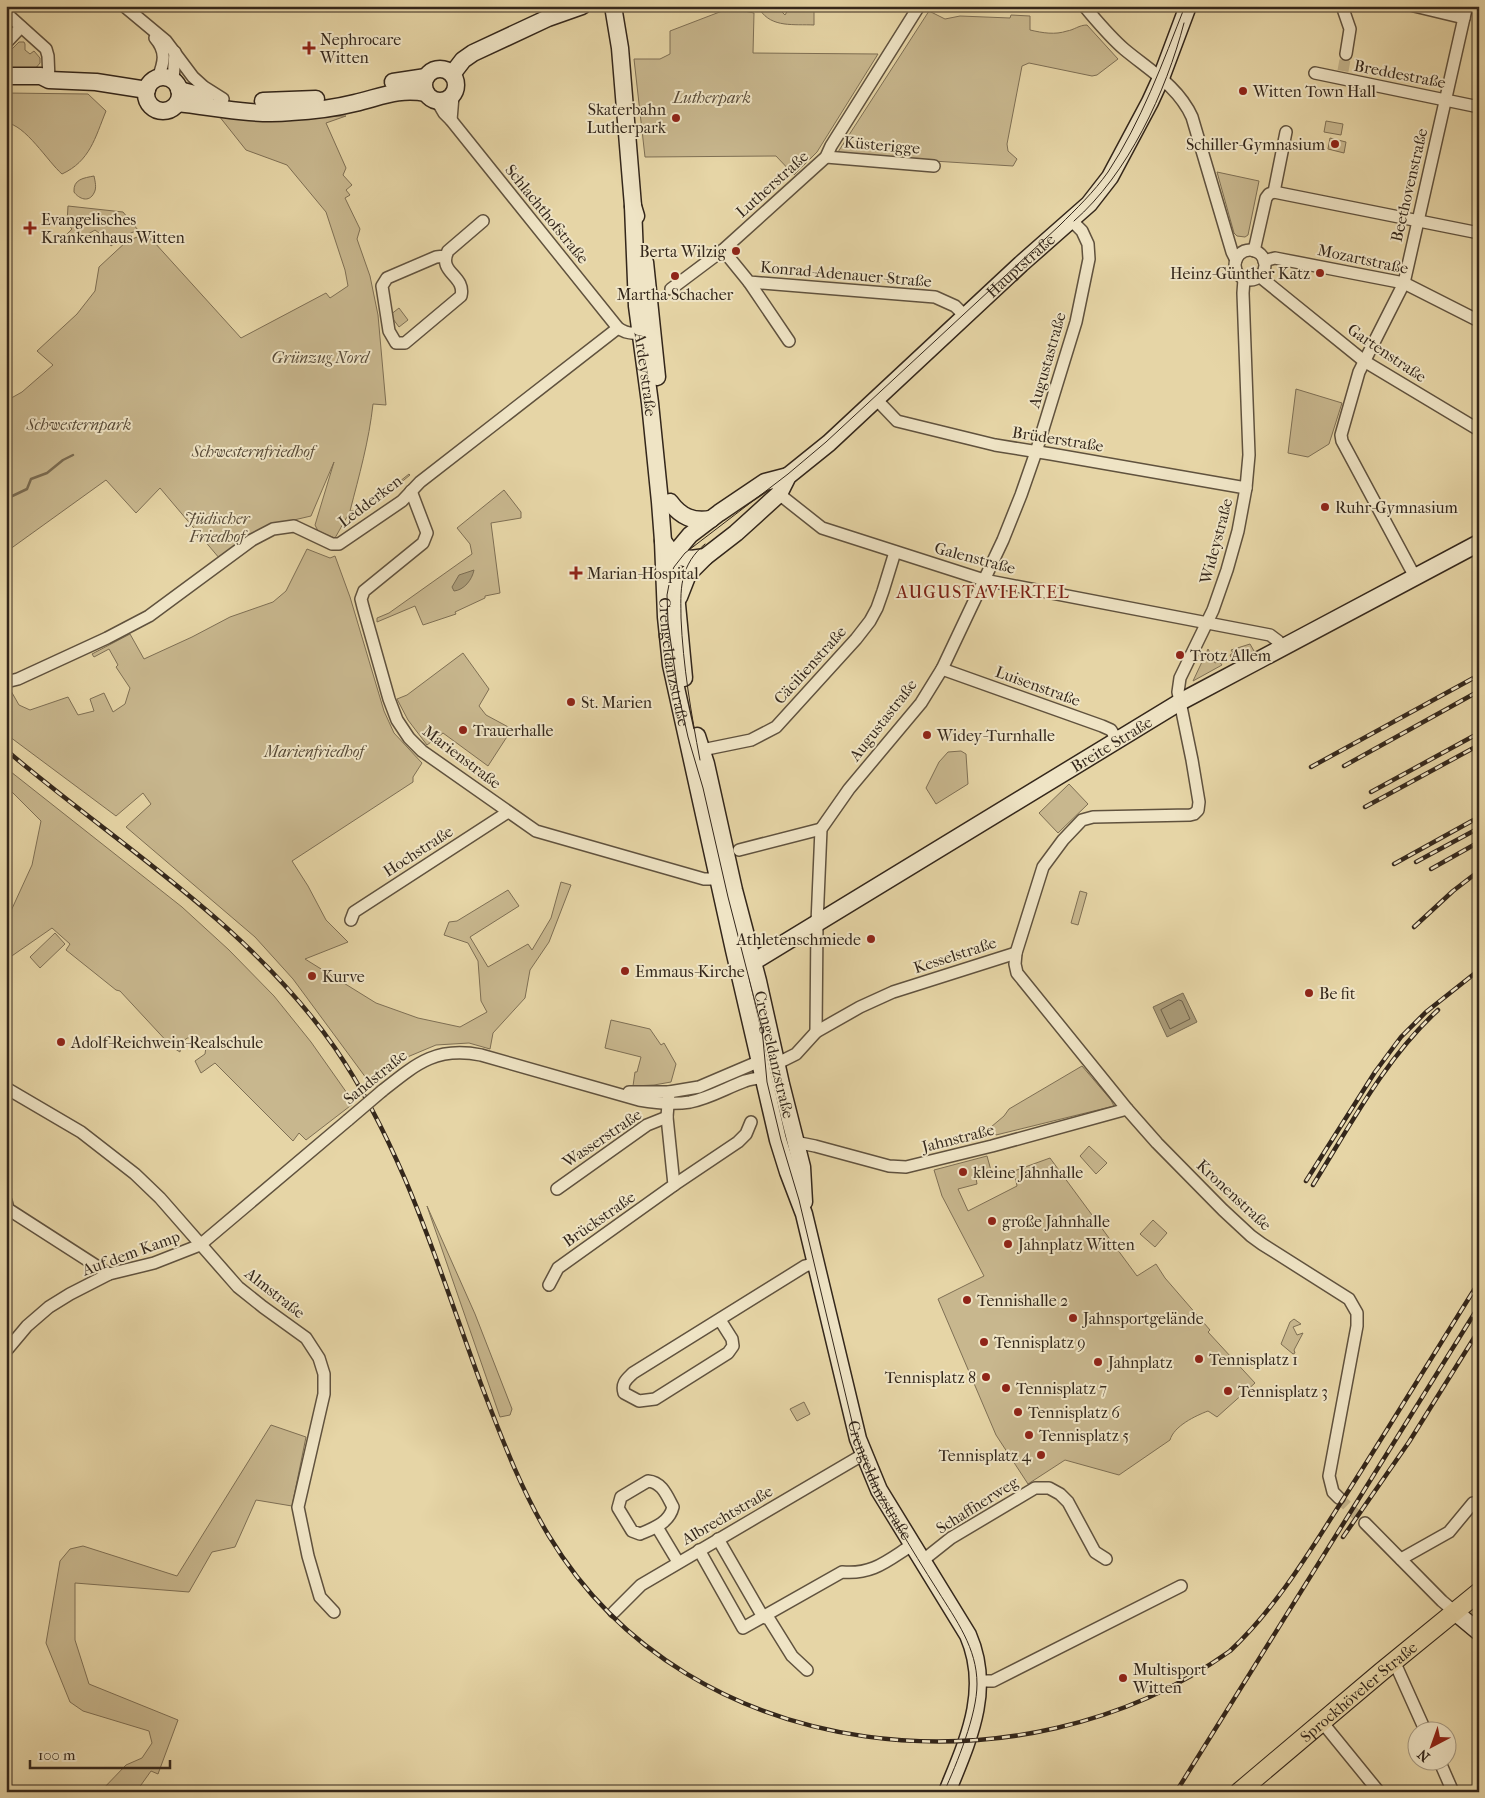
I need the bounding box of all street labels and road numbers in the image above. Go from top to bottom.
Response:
street label: Breddestraße [1353,56,1447,92]
street label: Beethovenstraße [1387,126,1431,244]
street label: Küsterigge [843,132,921,158]
street label: Lutherstraße [732,147,812,221]
street label: Schlachthofstraße [501,161,593,268]
street label: Hauptstraße [982,229,1058,301]
street label: Mozartstraße [1316,240,1410,278]
street label: Konrad-Adenauer-Straße [759,257,933,291]
street label: Augustastraße [1024,310,1070,411]
street label: Gartenstraße [1344,320,1430,386]
street label: Ardeystraße [631,330,661,417]
street label: Brüderstraße [1011,422,1105,456]
street label: Ledderken [334,470,406,531]
street label: Wideystraße [1195,496,1237,587]
street label: Galenstraße [933,538,1017,578]
street label: Crengeldanzstraße [656,597,694,728]
street label: Cäcilienstraße [770,622,850,708]
street label: Luisenstraße [993,662,1083,710]
street label: Augustastraße [845,675,921,766]
street label: Breite Straße [1067,712,1156,776]
street label: Marienstraße [419,721,505,793]
street label: Hochstraße [380,821,456,880]
street label: Kesselstraße [911,933,999,977]
street label: Crengeldanzstraße [751,989,799,1120]
street label: Sandstraße [339,1046,411,1108]
street label: Wasserstraße [558,1105,645,1172]
street label: Jahnstraße [918,1120,996,1157]
street label: Kronenstraße [1193,1156,1275,1234]
street label: Brückstraße [559,1187,639,1251]
street label: Auf dem Kamp [79,1226,183,1280]
street label: Almstraße [241,1263,309,1322]
street label: Crengeldanzstraße [844,1418,917,1543]
street label: Schaffnerweg [932,1472,1022,1538]
street label: Albrechtstraße [677,1481,776,1549]
street label: Sprockhöveler Straße [1296,1637,1421,1746]

